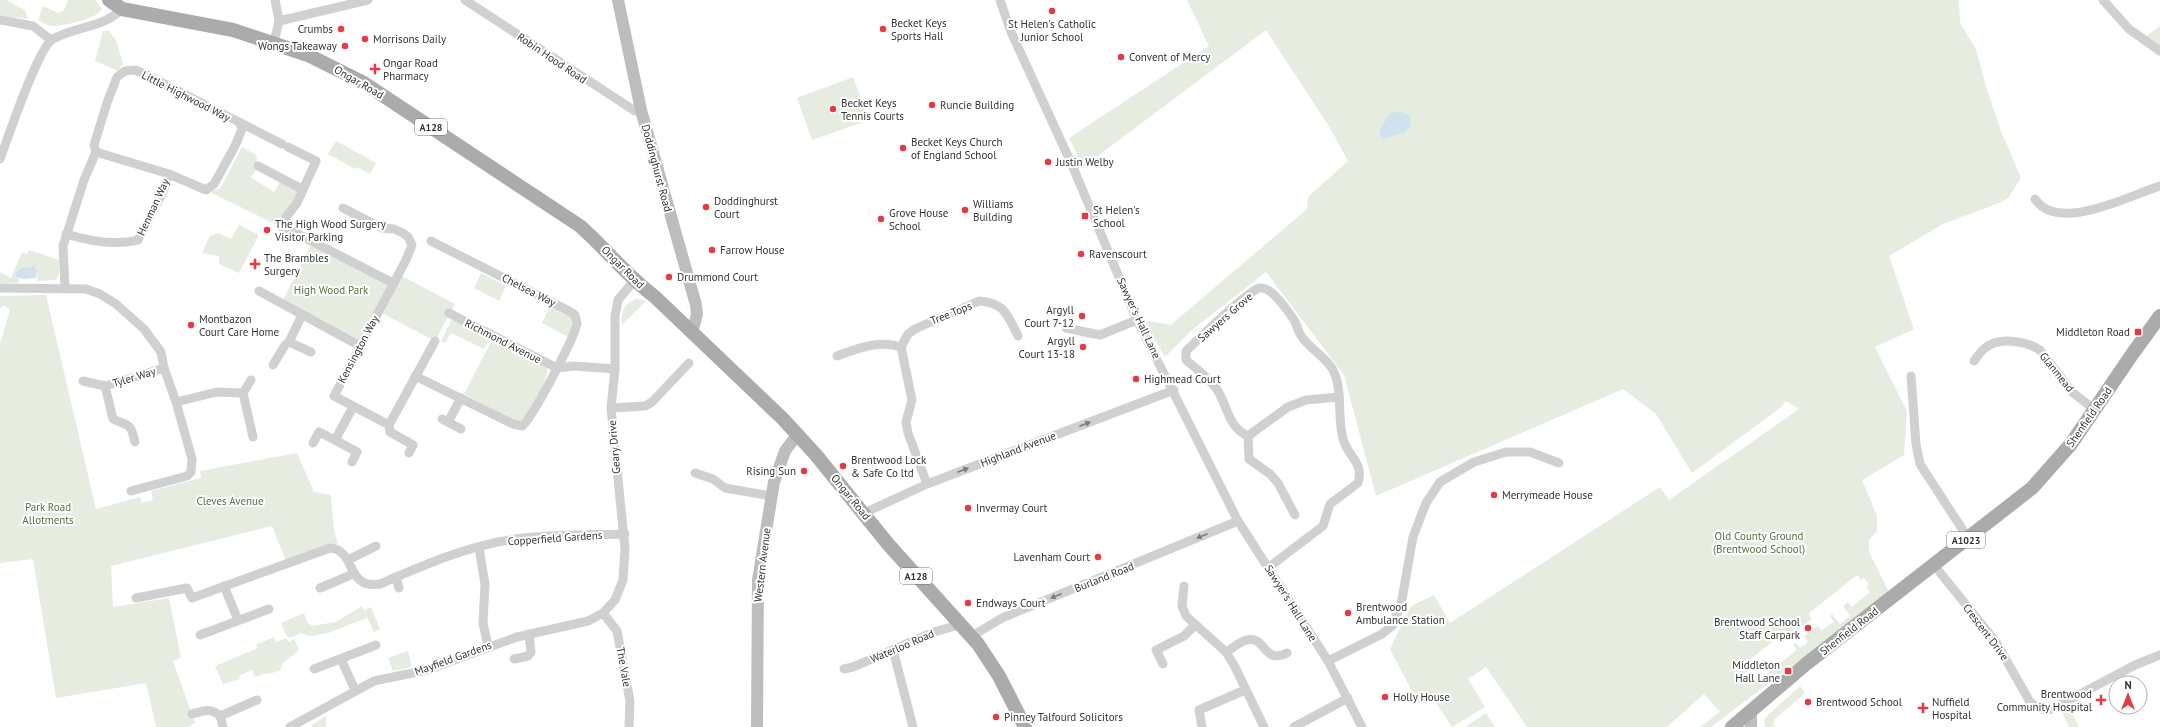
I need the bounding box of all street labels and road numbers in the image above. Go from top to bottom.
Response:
street label: Robin Hood Road [514,30,590,87]
street label: Ongar Road [332,62,386,102]
street label: Little Highwood Way [139,68,233,125]
road number: A128 [415,119,447,135]
street label: Doddinghurst Road [639,123,675,213]
street label: Henman Way [134,175,173,238]
street label: Ongar Road [599,243,647,291]
street label: Chelsea Way [500,270,559,310]
street label: Sawyer's Hall Lane [1114,275,1164,361]
street label: Sawyers Grove [1195,289,1256,345]
street label: Tree Tops [928,298,974,328]
street label: Kensington Way [334,312,382,385]
street label: Richmond Avenue [462,316,544,367]
street label: Glanmead [2037,349,2077,395]
street label: Tyler Way [111,364,158,390]
street label: Shenfield Road [2063,384,2115,450]
street label: Geary Drive [605,419,623,474]
street label: Highland Avenue [978,428,1058,470]
street label: Ongar Road [828,471,874,523]
street label: Western Avenue [750,527,774,603]
street label: Copperfield Gardens [507,528,603,548]
road number: A1023 [1947,532,1985,548]
street label: Burland Road [1072,559,1136,595]
street label: Sawyer's Hall Lane [1262,562,1320,644]
road number: A128 [900,568,932,584]
street label: Crescent Drive [1960,601,2012,664]
street label: Shenfield Road [1817,604,1881,658]
street label: Waterloo Road [868,626,936,666]
street label: Mayfield Gardens [413,637,494,678]
street label: The Vale [614,646,634,688]

